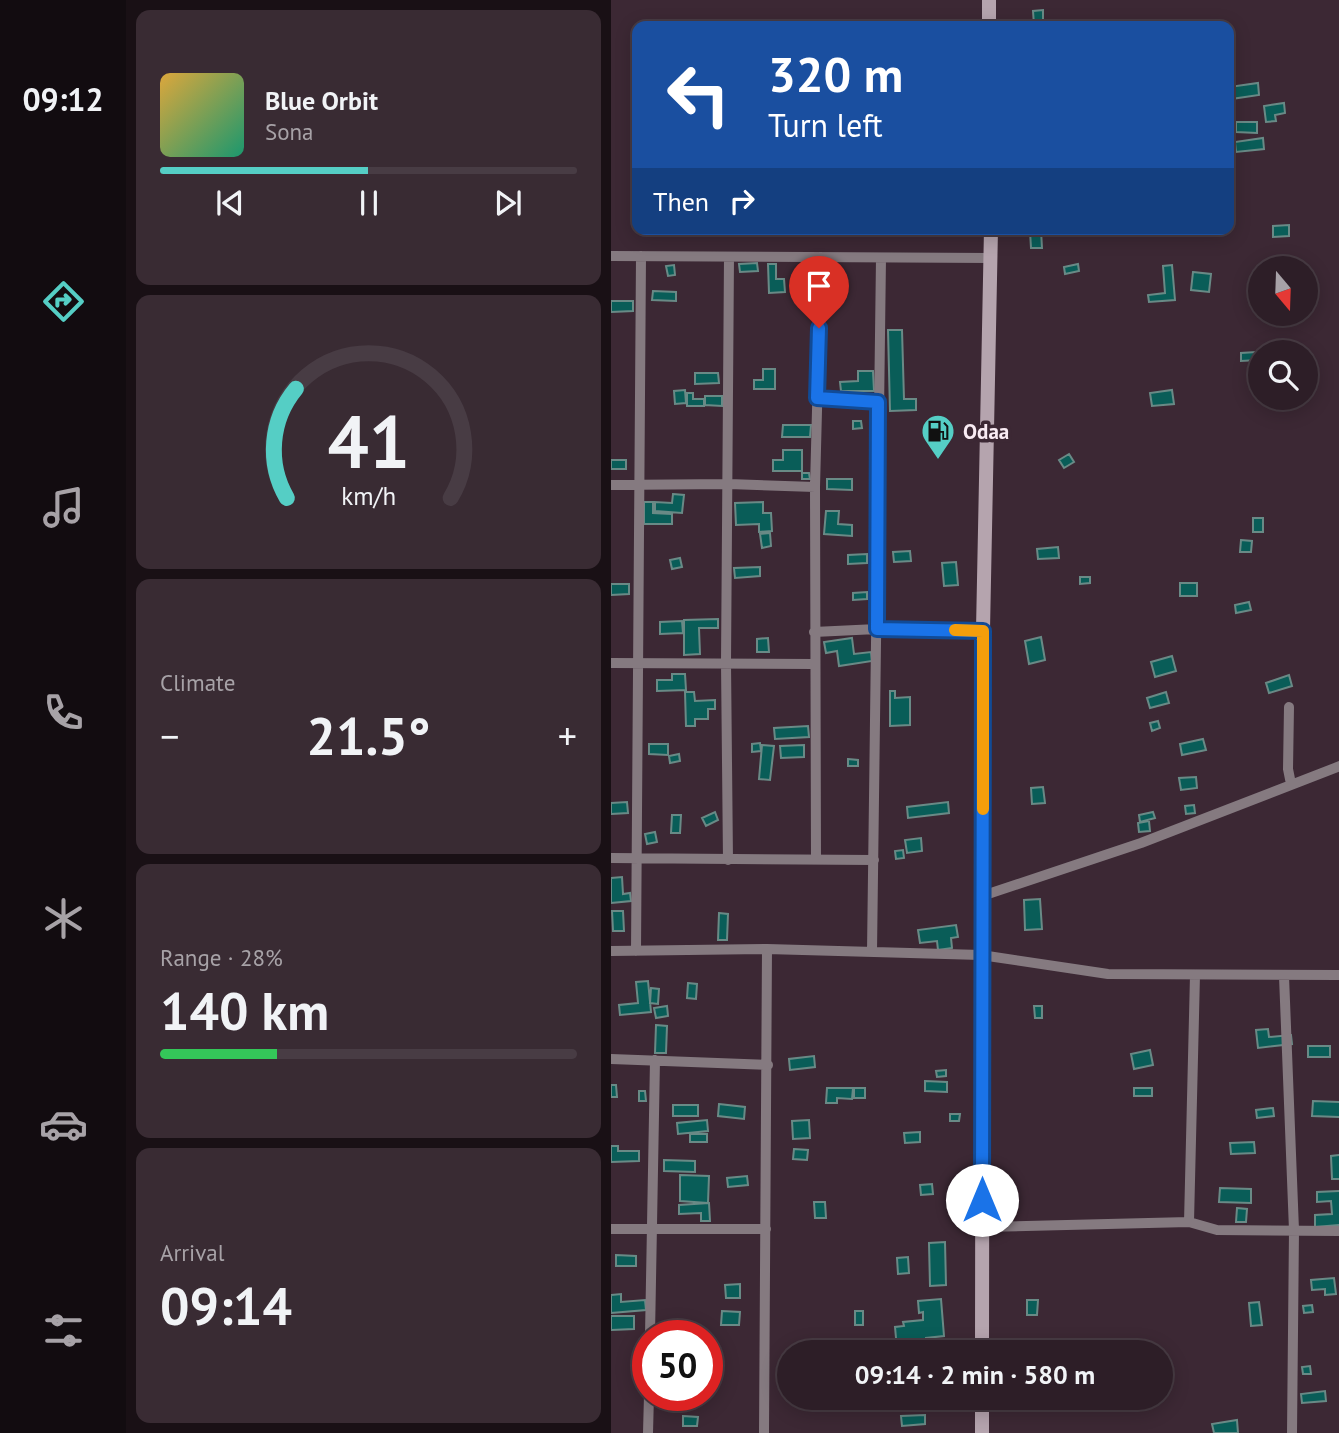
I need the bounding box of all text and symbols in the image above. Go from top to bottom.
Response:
text: 320 m [768,42,903,106]
icon: left [653,49,744,140]
text: 09:12 [22,78,104,120]
text: Blue Orbit [265,84,378,117]
text: Turn left [768,104,883,146]
text: Sona [265,117,314,146]
icon: right [723,182,761,220]
icon: previous [211,184,249,222]
icon: pause [350,184,388,222]
icon: next [489,184,527,222]
text: Then [653,185,709,218]
pin [789,256,849,328]
north arrow [1248,256,1318,326]
map controls [1248,256,1318,410]
icon: arrive [800,267,838,305]
icon: directions [39,277,88,326]
button: search [1248,340,1318,410]
text: 41 [327,394,410,488]
fuel station icon: Odaa [919,412,957,461]
place label: Odaa [963,418,1009,445]
text: km/h [341,480,396,512]
icon: music [39,483,88,532]
text: Climate [160,668,235,697]
icon: phone [39,688,88,737]
text: 21.5° [307,702,430,769]
text: − [160,711,179,760]
text: + [558,711,577,760]
icon: climate [39,894,88,943]
text: Range · 28% [160,943,283,972]
text: 140 km [160,977,329,1044]
icon: car [39,1100,88,1149]
position arrow [945,1163,1019,1237]
text: Arrival [160,1238,224,1267]
text: 09:14 [160,1272,292,1339]
icon: filters [39,1306,88,1355]
speed limit sign: 50 [632,1320,723,1411]
text: 09:14 · 2 min · 580 m [855,1358,1095,1391]

